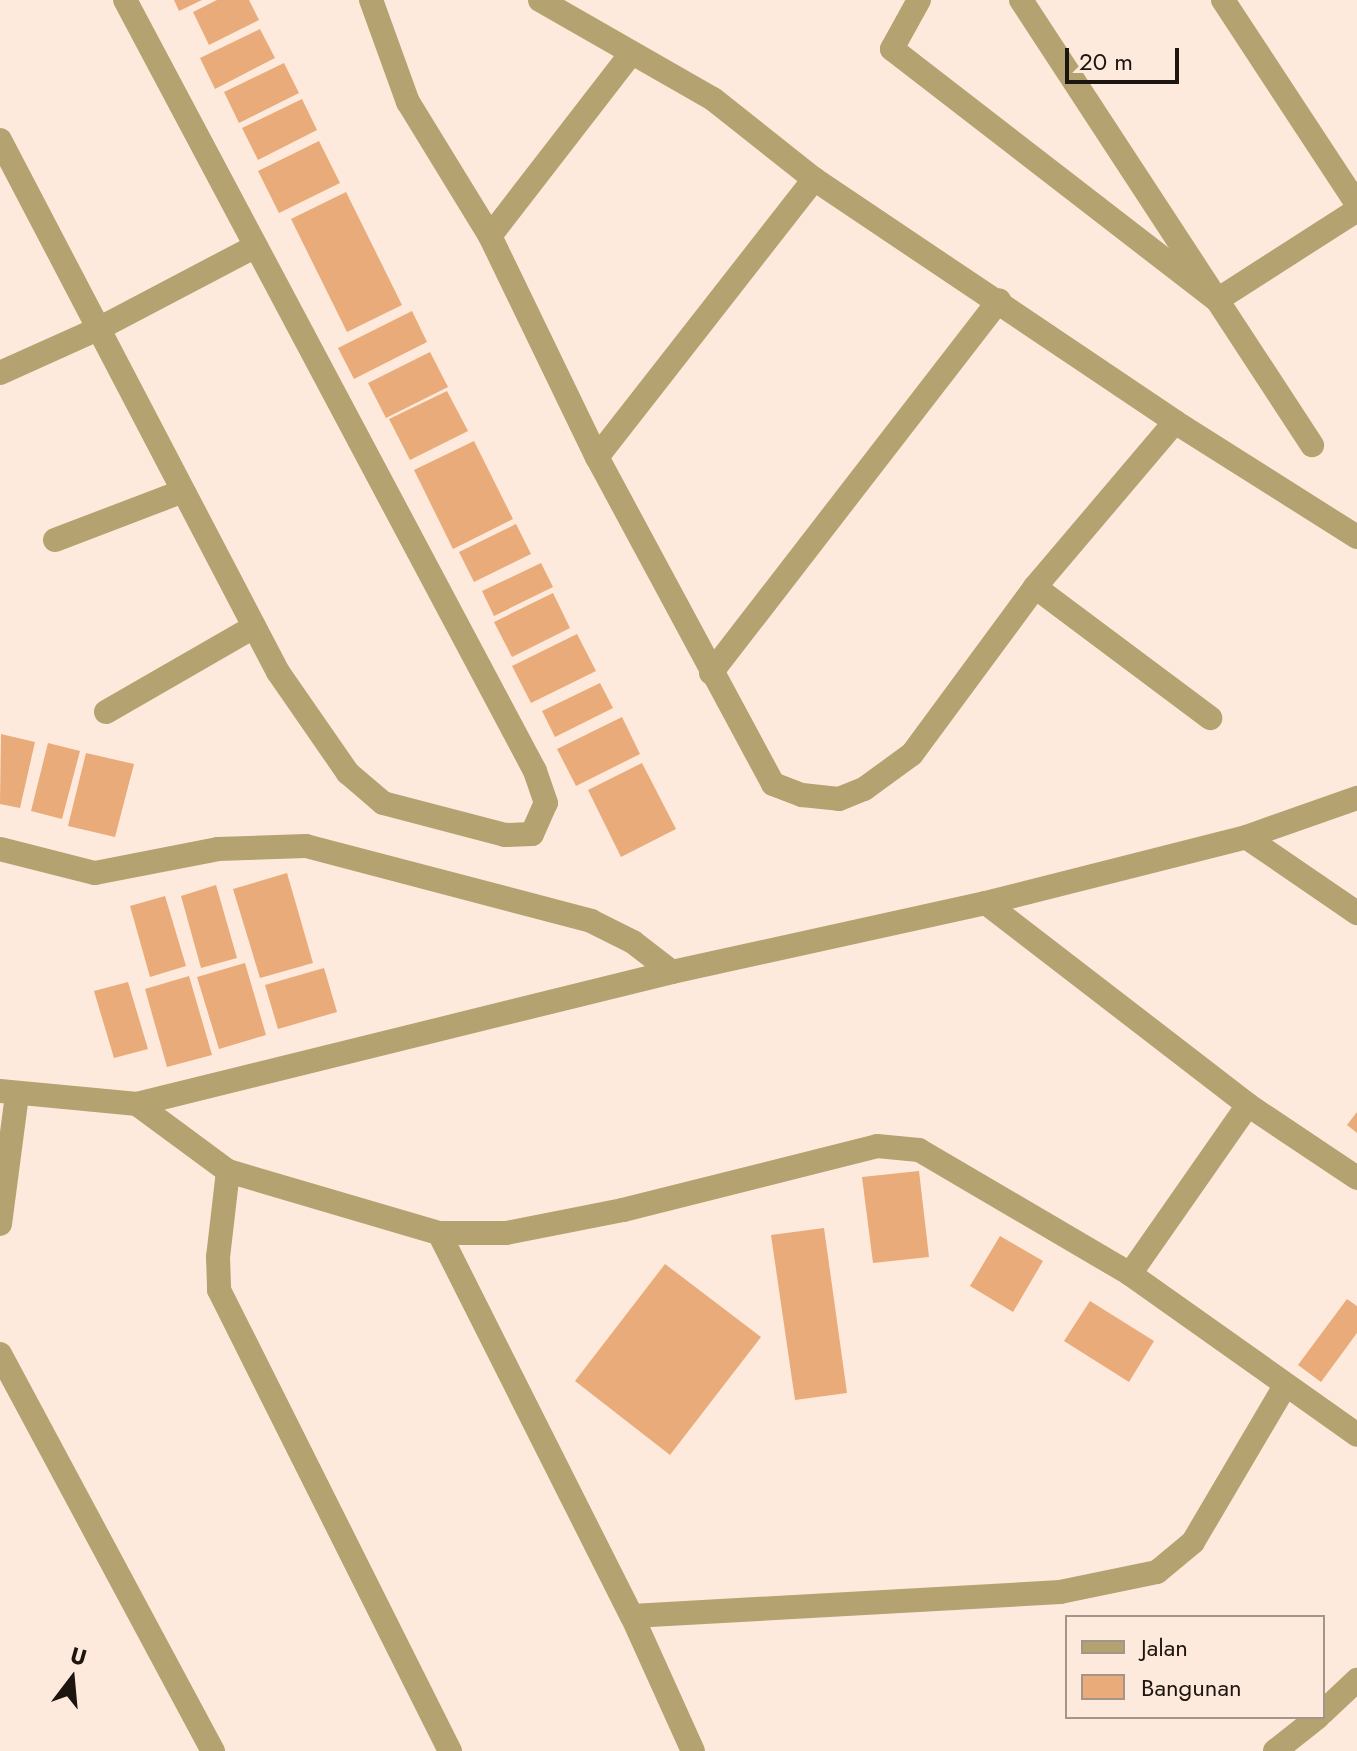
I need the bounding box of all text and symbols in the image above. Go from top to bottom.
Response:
scale bar [1069,32,1183,82]
text: 20 m [1079,44,1133,79]
legend [1065,1615,1325,1719]
text: Jalan [1141,1630,1188,1665]
text: U [67,1638,90,1673]
north arrow [32,1639,112,1719]
text: Bangunan [1141,1670,1242,1705]

